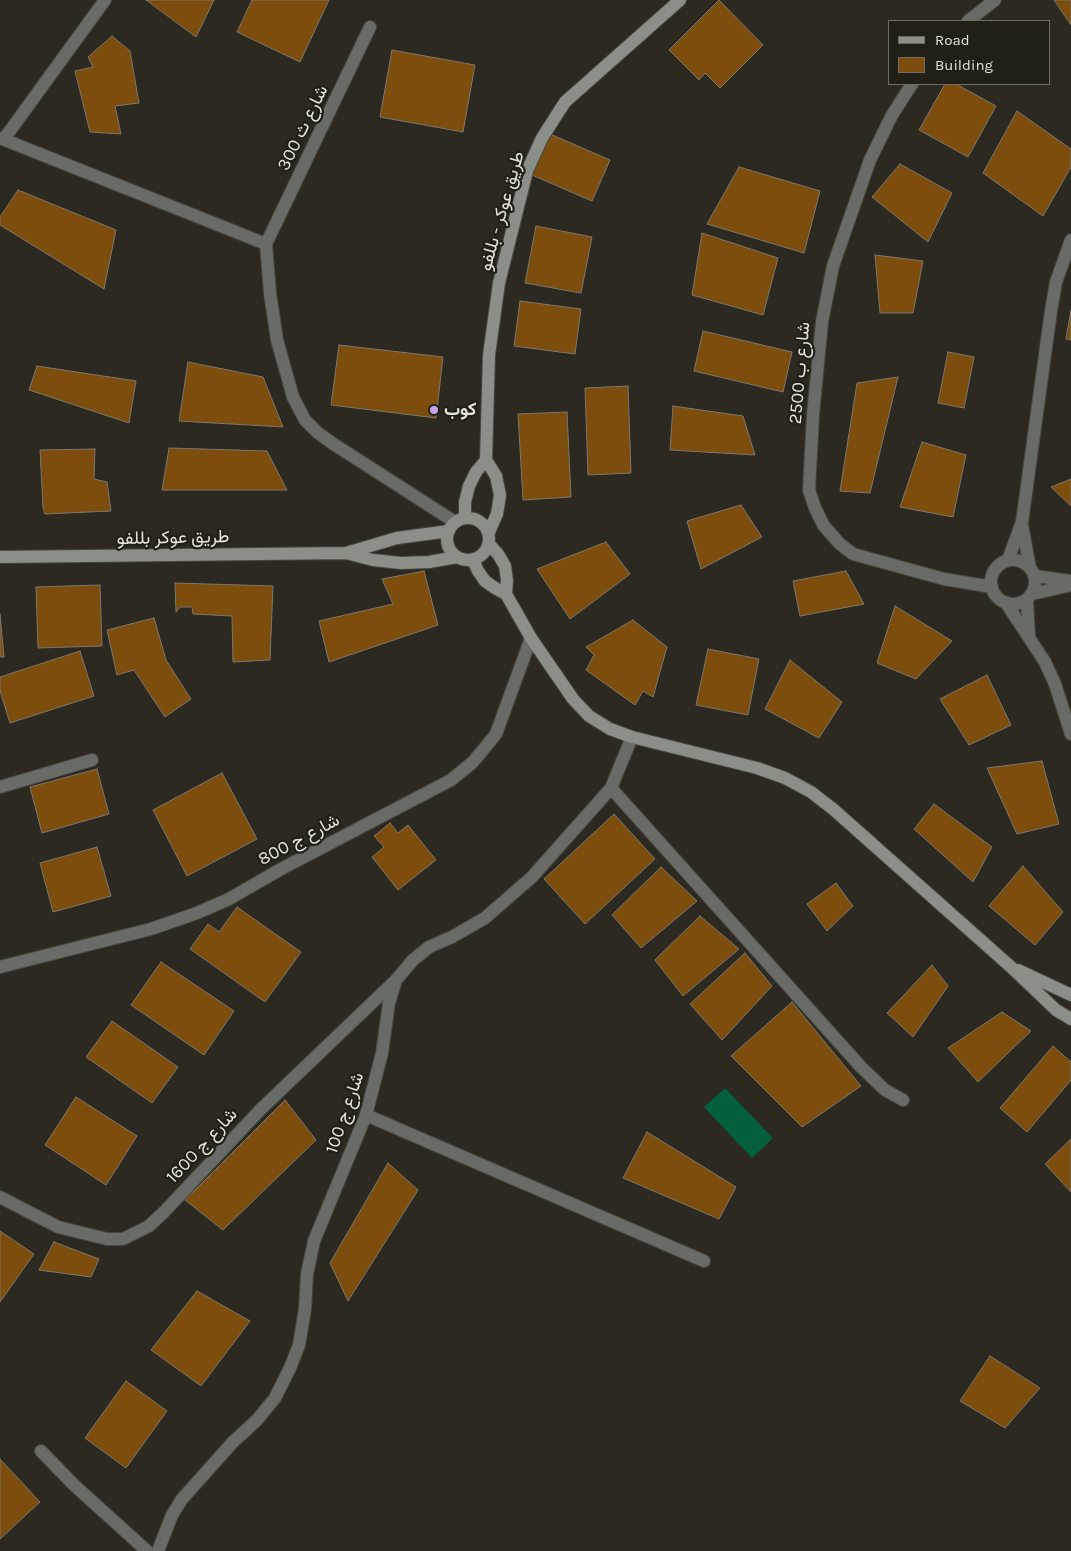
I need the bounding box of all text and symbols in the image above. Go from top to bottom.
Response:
legend [888,20,1051,85]
text: Road [935,31,970,49]
text: Building [935,56,993,74]
street label: شارع ث 300 [273,82,333,174]
street label: طريق عوكر - بللفو [475,149,529,273]
street label: شارع ب 2500 [785,321,815,425]
place label: كوب [444,399,476,421]
marker: كوب [428,404,440,416]
street label: طريق عوكر بللفو [116,526,230,550]
street label: شارع ج 800 [255,810,343,870]
street label: شارع ج 100 [321,1070,369,1156]
street label: شارع ج 1600 [162,1104,242,1188]

